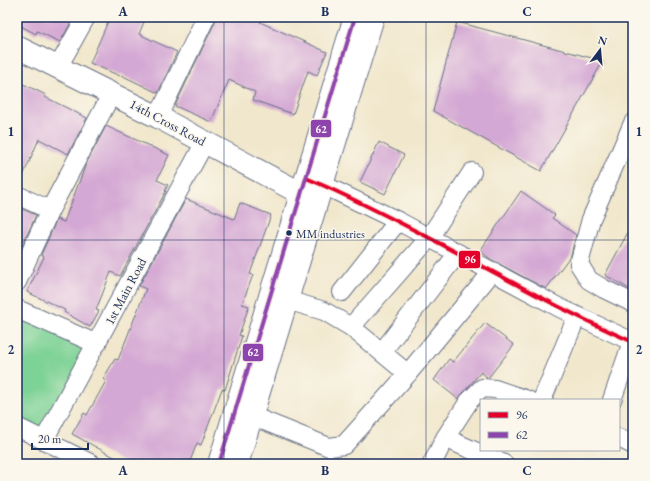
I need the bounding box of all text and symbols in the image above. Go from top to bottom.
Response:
text: A [117,3,128,20]
text: B [321,3,329,20]
text: C [522,3,532,20]
north arrow [580,30,620,70]
text: N [597,32,609,48]
street label: 14th Cross Road [127,95,209,150]
line badge: 62 [310,119,332,138]
text: 62 [315,122,327,136]
text: 1 [8,123,15,140]
text: 1 [636,123,643,140]
place label: MM industries [296,226,365,242]
marker: MM industries [284,228,294,238]
line badge: 96 [458,250,481,269]
text: 96 [464,252,476,266]
street label: 1st Main Road [101,254,150,328]
text: 2 [8,341,15,358]
text: 2 [636,341,643,358]
line badge: 62 [242,343,264,362]
text: 62 [247,345,259,359]
legend [480,399,620,451]
text: 96 [516,407,528,423]
scale bar [32,425,88,451]
text: 62 [516,427,528,443]
text: 20 m [38,431,62,447]
text: A [117,462,128,479]
text: B [321,462,329,479]
text: C [522,462,532,479]

